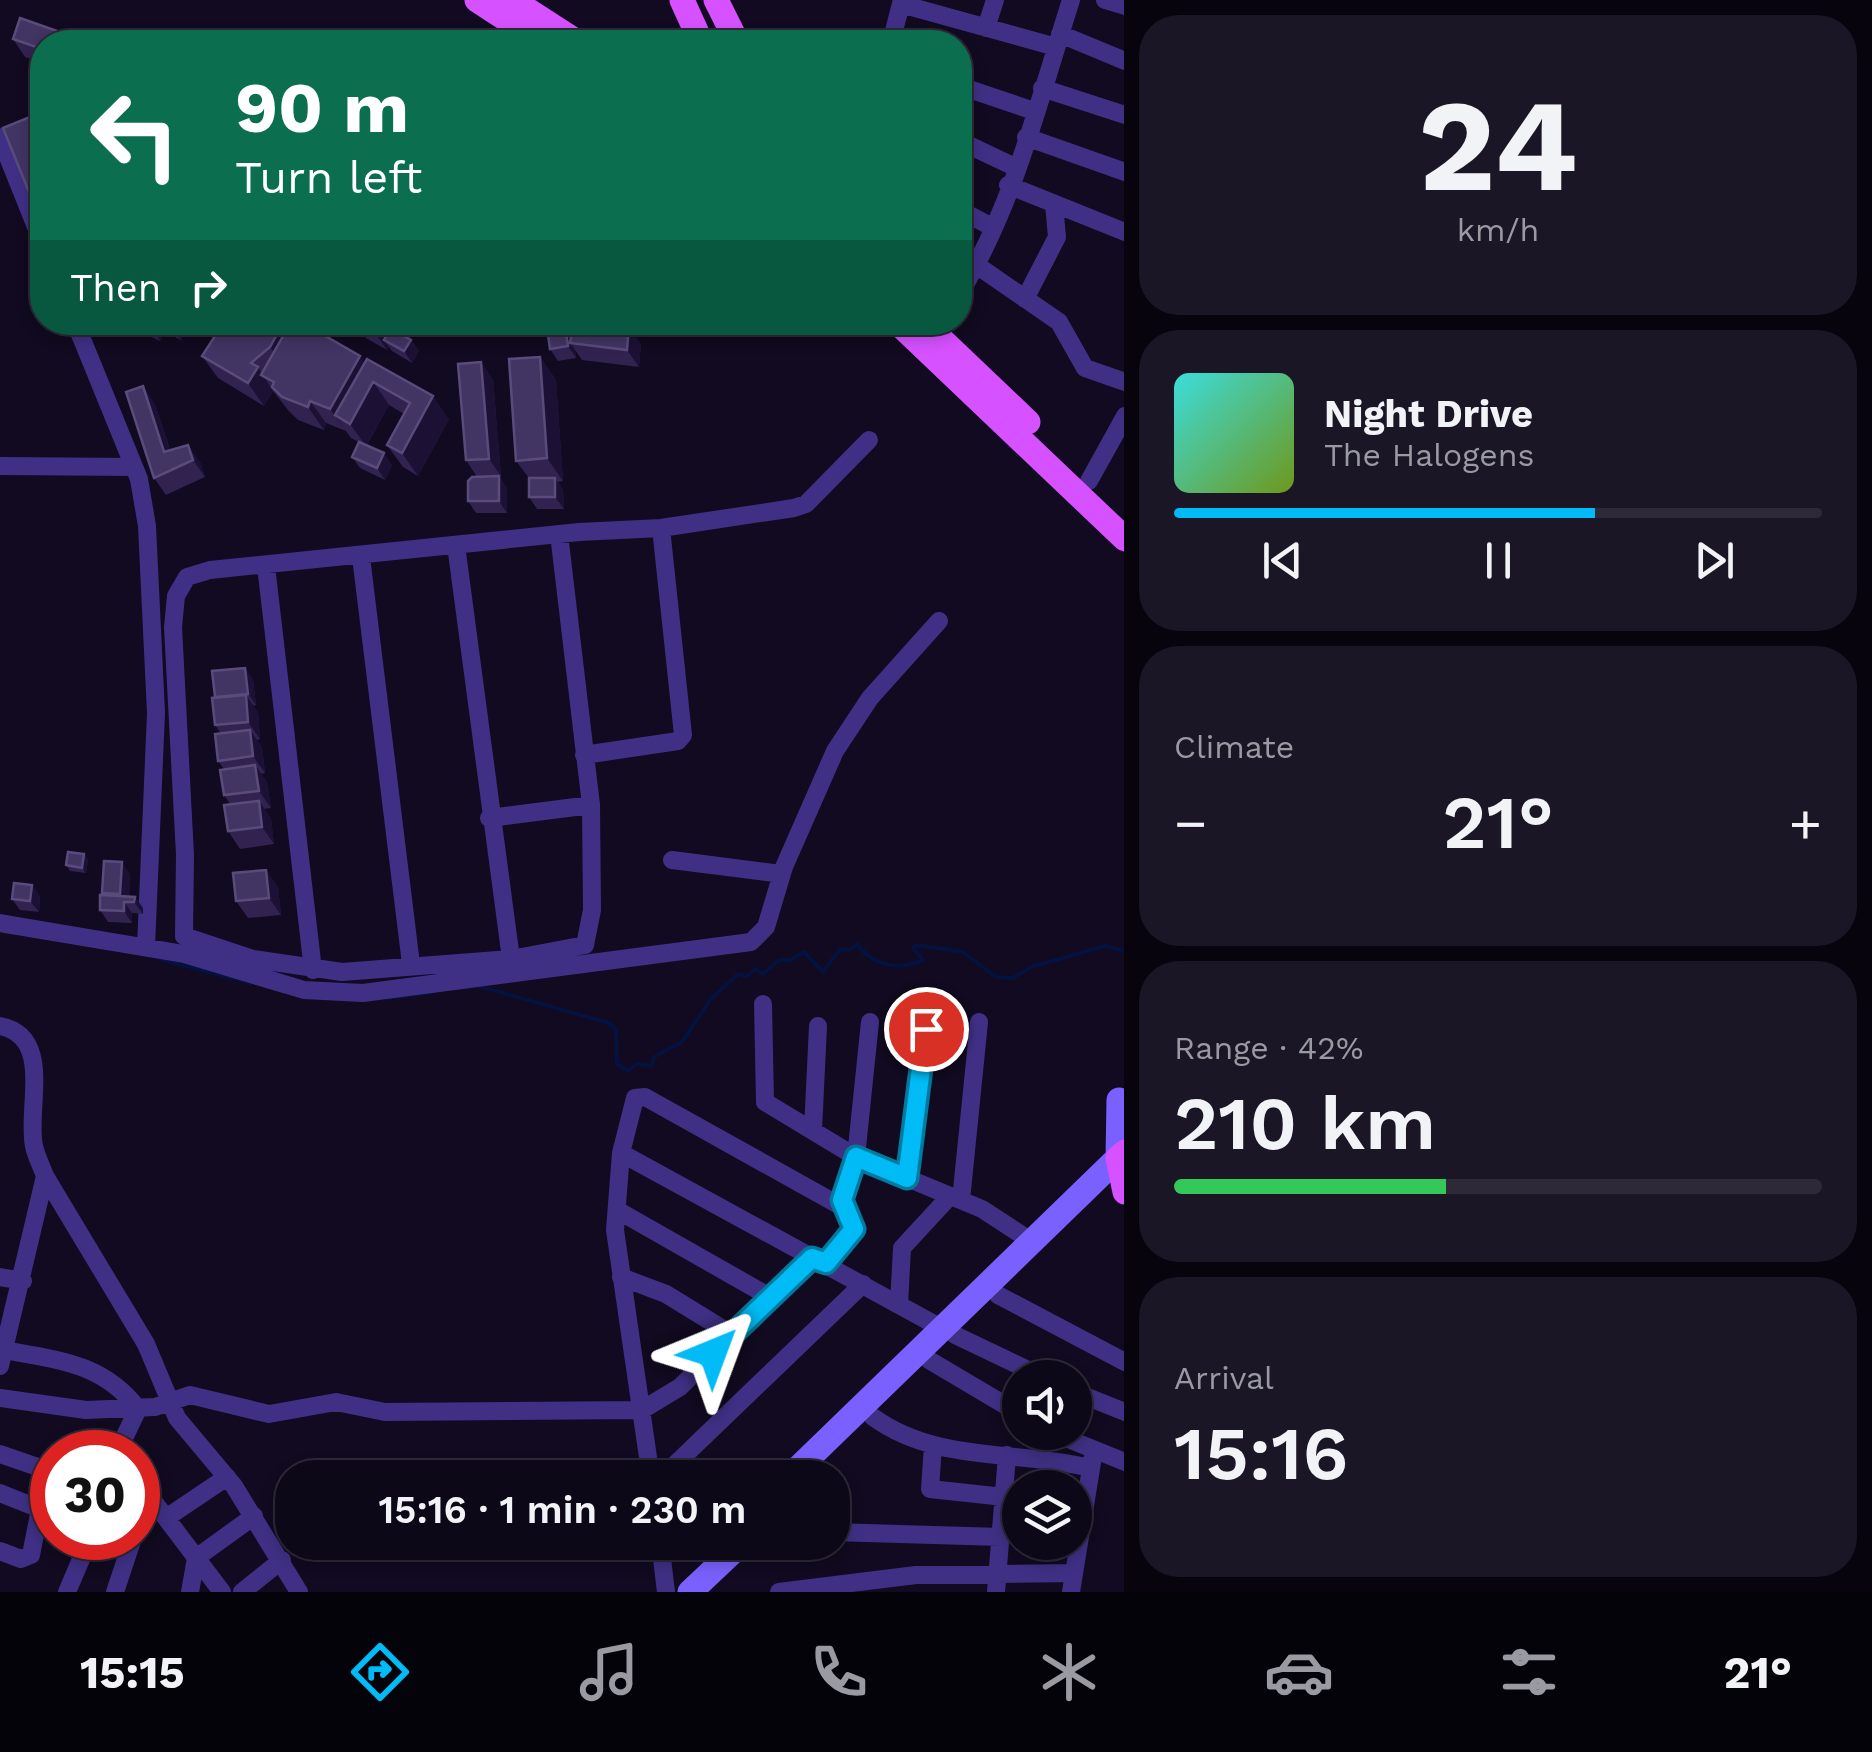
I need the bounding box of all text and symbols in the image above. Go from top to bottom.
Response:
text: 90 m [235,67,409,149]
text: 24 [1418,69,1578,222]
icon: left [70,70,200,200]
text: Turn left [235,151,422,204]
text: km/h [1457,211,1539,249]
icon: right [181,260,236,315]
text: Then [70,266,161,310]
text: Night Drive [1324,392,1533,436]
text: The Halogens [1324,436,1534,474]
icon: previous [1255,533,1310,588]
icon: pause [1471,533,1526,588]
icon: next [1687,533,1742,588]
text: Climate [1174,728,1294,766]
text: 21° [1442,778,1554,866]
text: − [1174,791,1207,855]
text: + [1789,791,1822,855]
pin [884,987,969,1072]
icon: arrive [899,1002,954,1057]
text: Range · 42% [1174,1029,1363,1067]
text: 210 km [1174,1079,1436,1167]
position arrow [661,1301,765,1405]
text: Arrival [1174,1359,1274,1397]
map controls [1002,1360,1092,1560]
button: sound [1002,1360,1092,1450]
text: 15:16 [1174,1409,1349,1497]
speed limit sign: 30 [30,1430,160,1560]
button: layers [1002,1470,1092,1560]
text: 15:16 · 1 min · 230 m [378,1488,747,1532]
icon: directions [345,1637,415,1707]
icon: music [574,1637,644,1707]
icon: phone [804,1637,874,1707]
icon: climate [1034,1637,1104,1707]
icon: car [1264,1637,1334,1707]
icon: filters [1494,1637,1564,1707]
text: 15:15 [80,1646,185,1699]
text: 21° [1724,1646,1792,1699]

